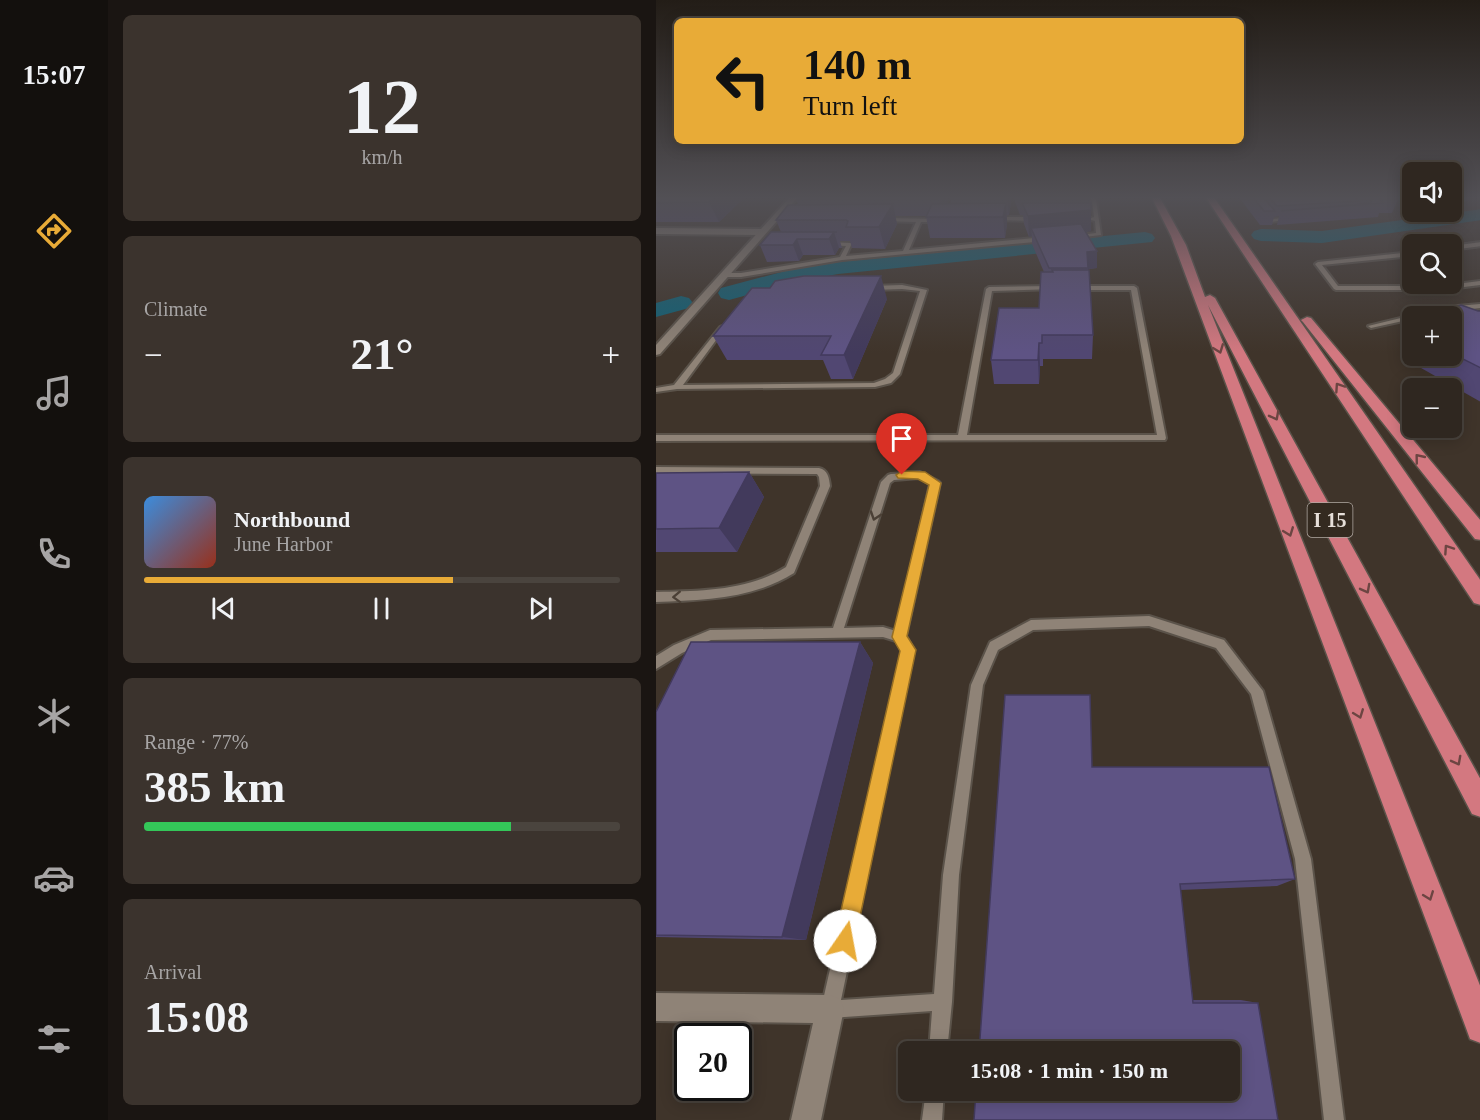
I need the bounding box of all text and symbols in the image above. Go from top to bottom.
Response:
icon: left [704,42,782,120]
text: 140 m [803,42,912,88]
text: 15:07 [23,60,86,90]
text: 12 [343,63,421,150]
text: Turn left [803,91,897,121]
text: km/h [361,146,403,168]
map controls [1402,162,1462,438]
button: sound [1402,162,1462,222]
icon: directions [33,210,75,252]
button: search [1402,234,1462,294]
text: Climate [144,298,207,320]
button: + [1402,306,1462,366]
text: 21° [351,329,414,379]
text: − [144,337,163,373]
text: + [601,337,620,373]
one-way arrow [1212,344,1225,354]
icon: music [33,372,75,414]
button: − [1402,378,1462,438]
one-way arrow [1335,383,1346,394]
one-way arrow [1268,410,1279,420]
pin [876,413,927,475]
icon: arrive [885,422,918,455]
one-way arrow [1416,454,1427,465]
road number: I 15 [1308,503,1352,537]
text: Northbound [234,507,350,532]
one-way arrow [870,510,882,521]
one-way arrow [1282,526,1295,536]
icon: phone [33,533,75,575]
text: June Harbor [234,533,332,555]
one-way arrow [1444,544,1455,555]
one-way arrow [1359,582,1370,593]
one-way arrow [673,590,682,603]
icon: previous [207,592,240,625]
icon: pause [365,592,398,625]
icon: next [524,592,557,625]
icon: climate [33,695,75,737]
one-way arrow [1352,708,1365,718]
text: Range · 77% [144,731,248,753]
one-way arrow [1450,755,1461,765]
text: 385 km [144,762,285,812]
icon: car [33,857,75,899]
one-way arrow [1422,890,1435,900]
position arrow [813,909,877,973]
text: Arrival [144,961,202,983]
text: 15:08 [144,992,249,1042]
icon: filters [33,1018,75,1060]
speed limit sign: 20 [674,1023,752,1101]
text: 15:08 · 1 min · 150 m [970,1058,1168,1083]

